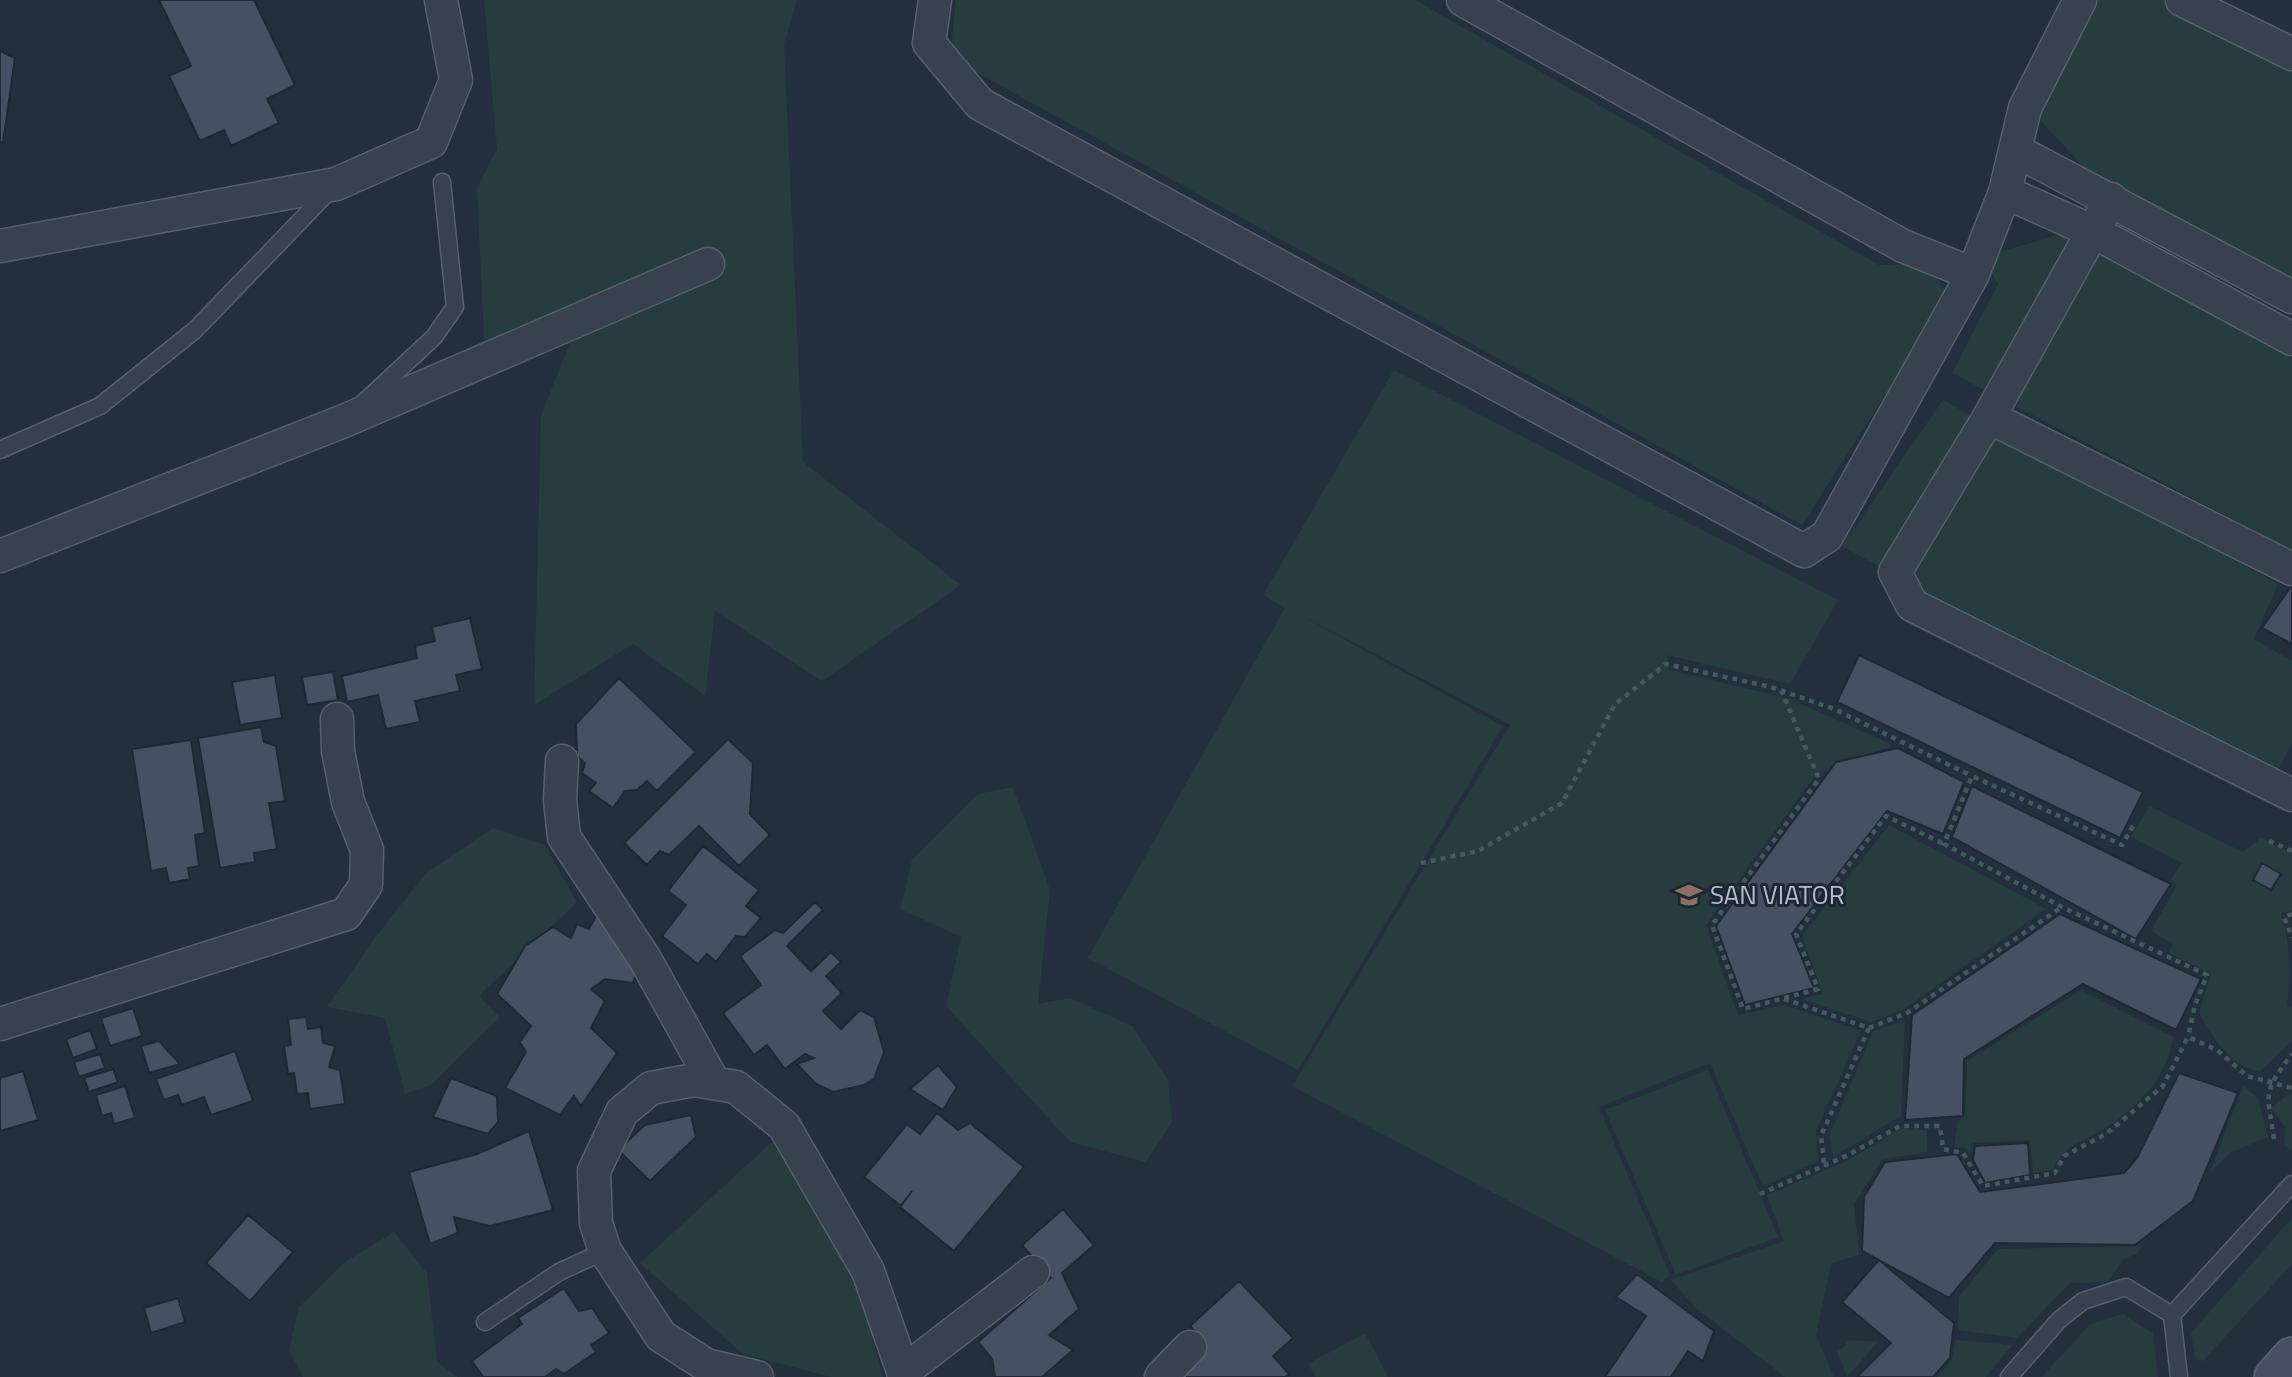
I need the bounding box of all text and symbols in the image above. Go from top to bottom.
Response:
place label: SAN VIATOR [1710,875,1845,914]
school or university icon: SAN VIATOR [1674,880,1704,910]

